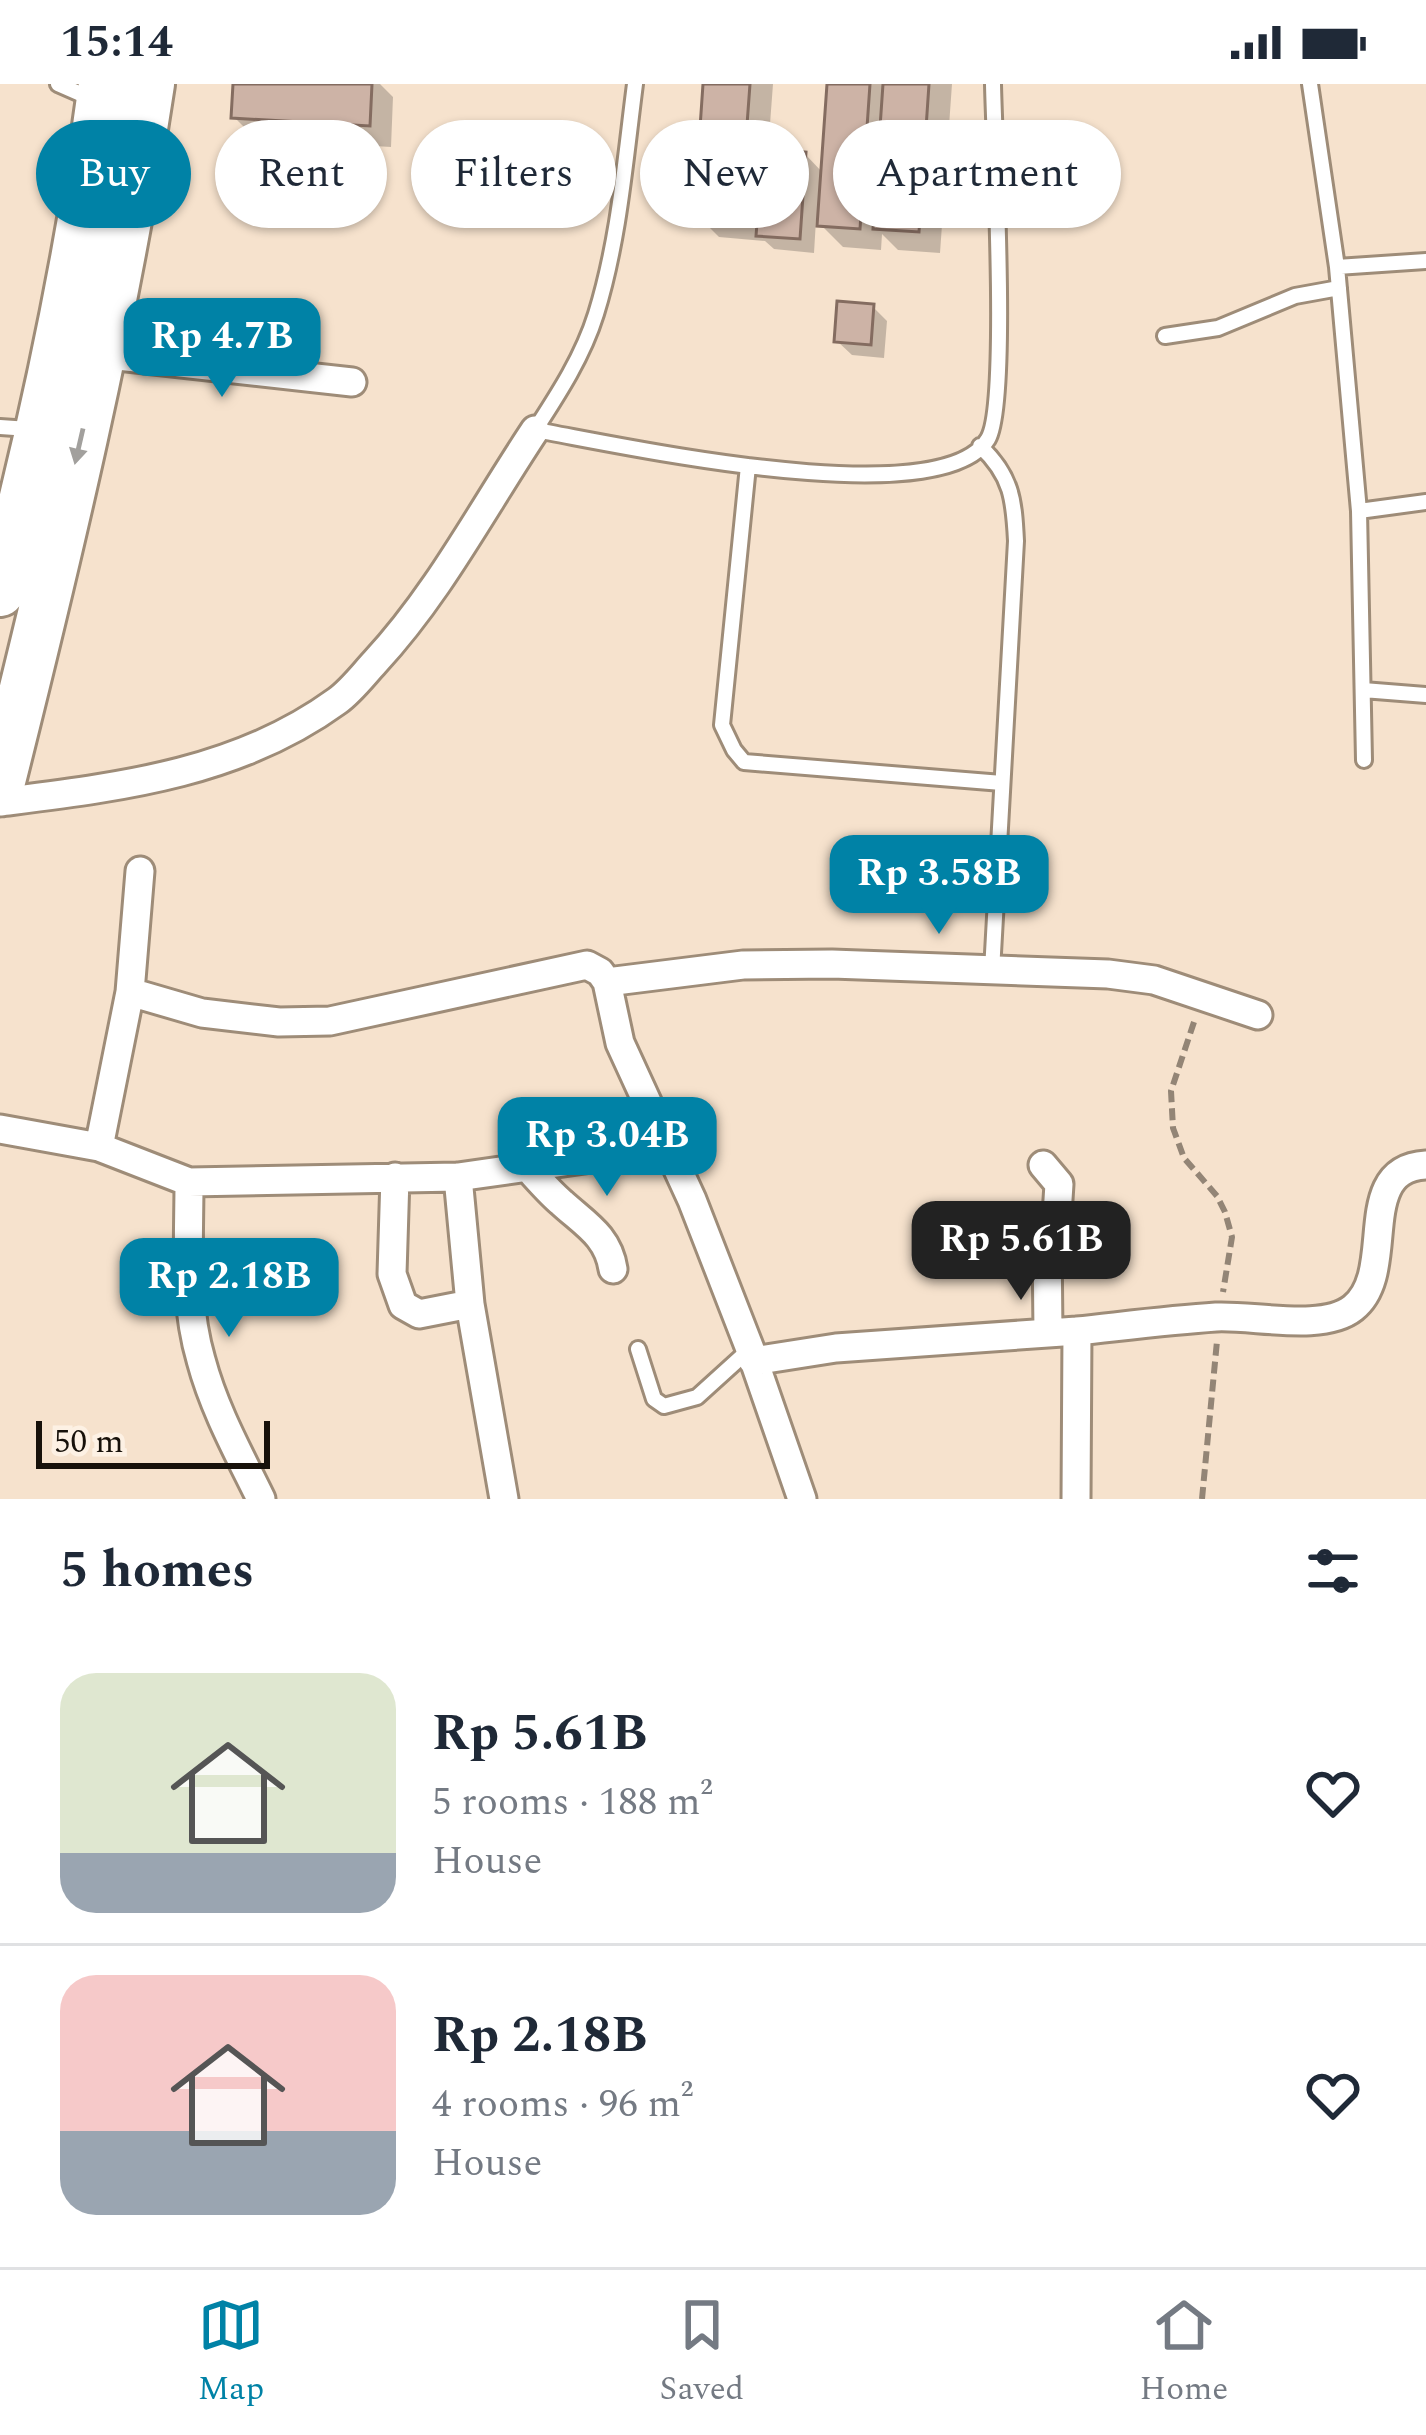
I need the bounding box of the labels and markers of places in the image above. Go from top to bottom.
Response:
pin: Rp 4.7B [111,298,333,400]
pin: Rp 3.58B [815,835,1063,937]
pin: Rp 3.04B [483,1097,731,1199]
pin: Rp 5.61B [897,1201,1145,1303]
pin: Rp 2.18B [105,1238,353,1340]

